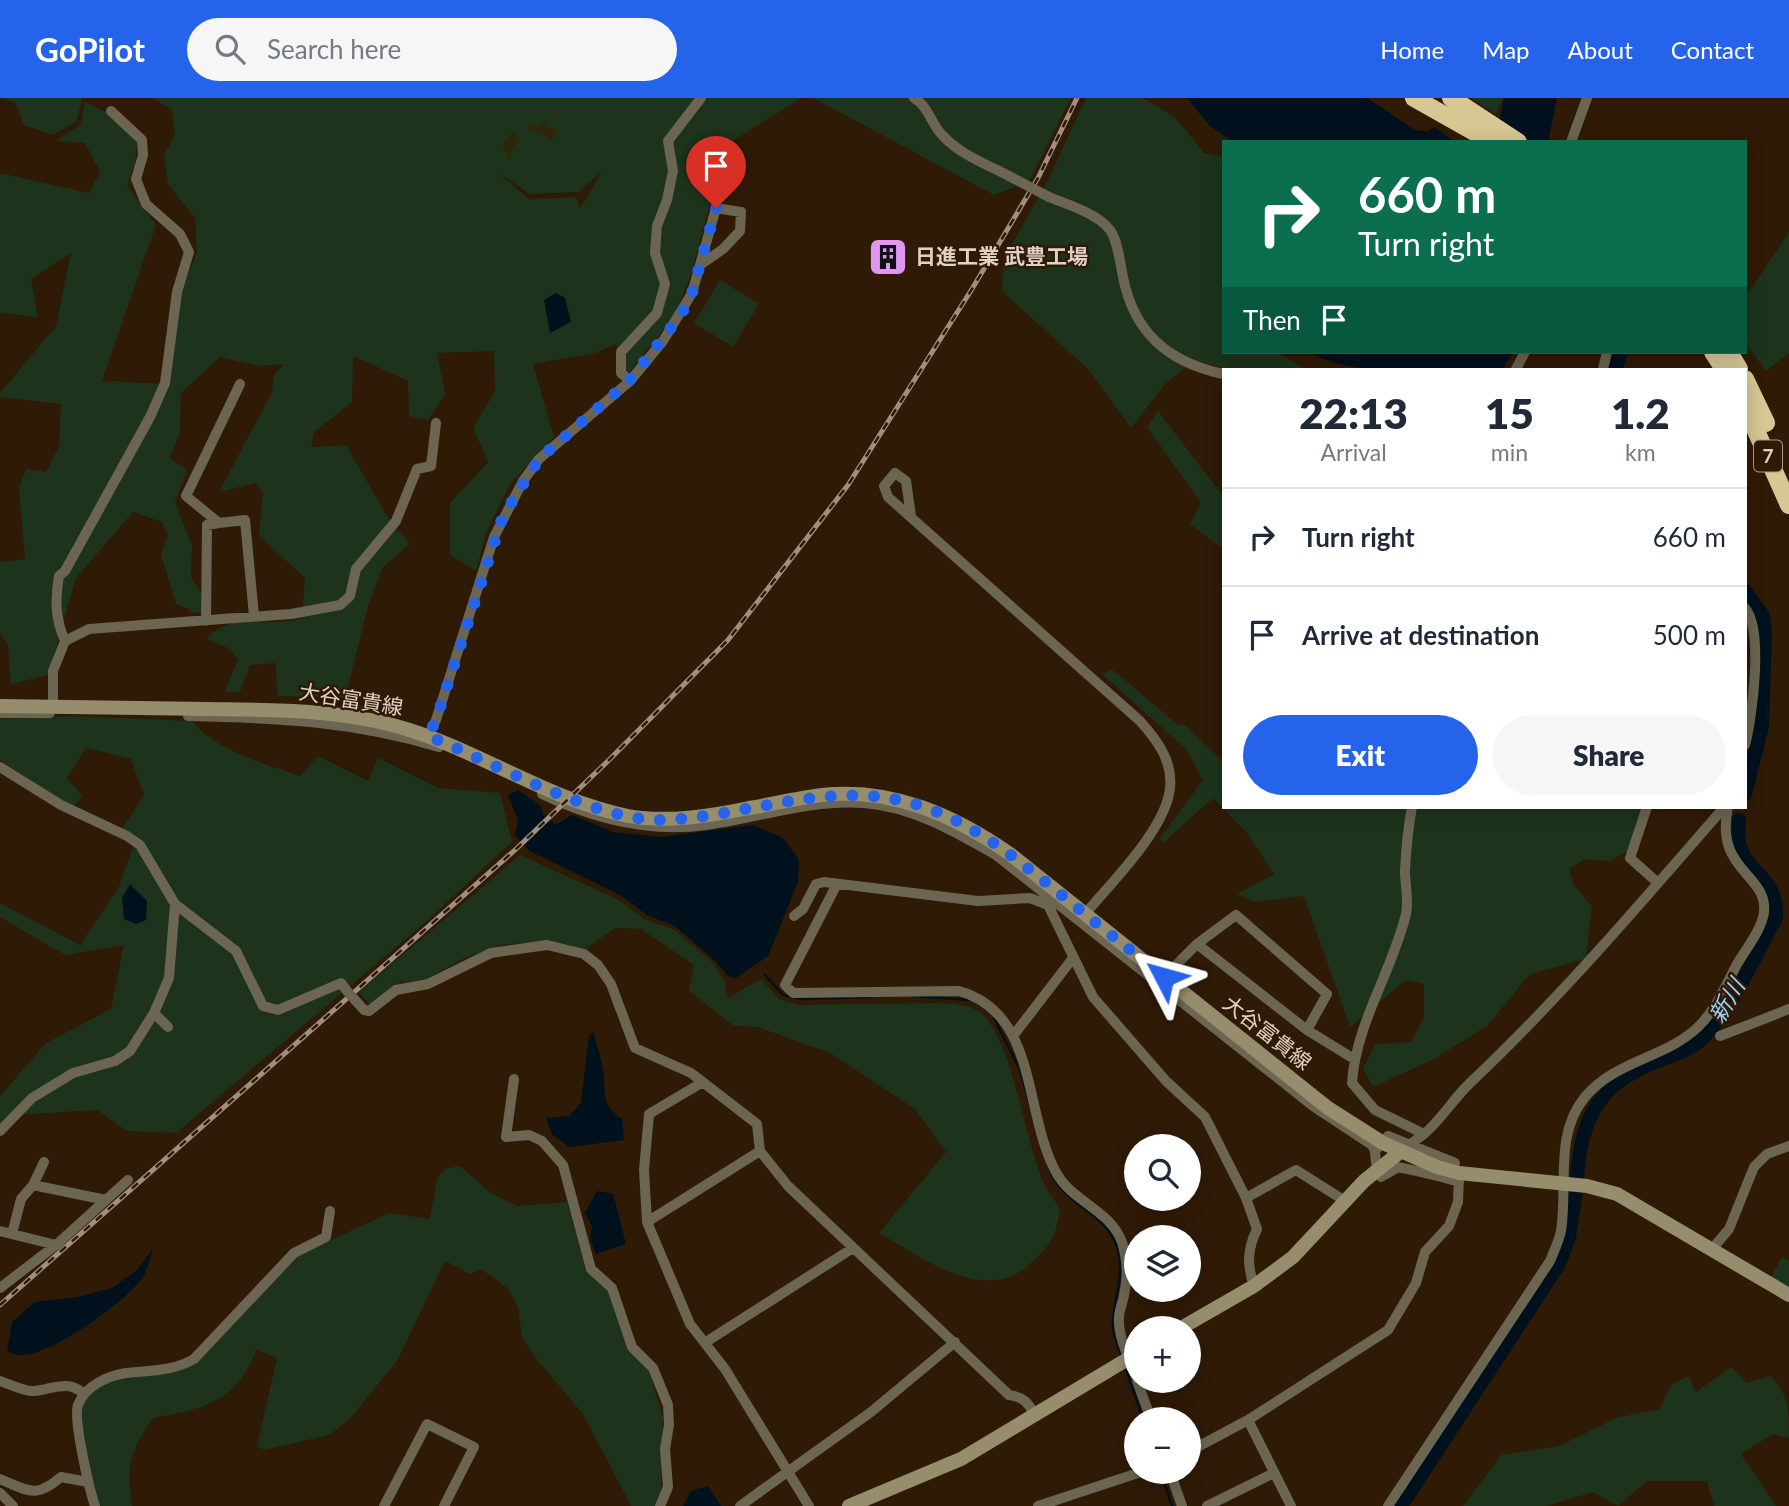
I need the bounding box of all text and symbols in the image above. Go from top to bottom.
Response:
search box [187,18,677,81]
text: GoPilot [35,29,145,69]
icon: search [211,30,249,68]
text: Search here [267,33,401,65]
text: Home [1380,35,1444,64]
text: Map [1482,35,1530,64]
text: About [1568,35,1633,64]
text: Contact [1671,35,1754,64]
pin [686,136,746,208]
icon: arrive [697,147,735,185]
text: 660 m [1358,165,1496,223]
icon: right [1243,168,1334,259]
text: Turn right [1358,224,1494,263]
building icon: 日進工業 武豊工場 [867,236,909,278]
place label: 日進工業 武豊工場 [915,243,1088,268]
icon: arrive [1315,301,1353,339]
text: Then [1243,304,1301,336]
text: 22:13 [1299,388,1408,438]
text: 15 [1485,388,1534,438]
text: 1.2 [1611,388,1670,438]
text: Arrival [1320,438,1387,466]
text: min [1491,438,1528,466]
text: km [1625,438,1656,466]
road number: 7 [1754,440,1782,472]
icon: right [1243,518,1281,556]
text: Turn right [1302,521,1415,553]
text: 660 m [1653,521,1726,553]
icon: arrive [1243,616,1281,654]
text: Arrive at destination [1302,619,1539,651]
text: 500 m [1653,619,1726,651]
street label: 大谷富貴線 [297,678,405,719]
button: Exit [1243,715,1478,795]
button: Share [1492,715,1726,795]
position arrow [1127,940,1201,1014]
water label: 新川 [1702,971,1752,1027]
street label: 大谷富貴線 [1219,990,1317,1074]
map controls [1124,1134,1201,1484]
button: search [1124,1134,1201,1211]
button: layers [1124,1225,1201,1302]
button: + [1124,1316,1201,1393]
button: − [1124,1407,1201,1484]

